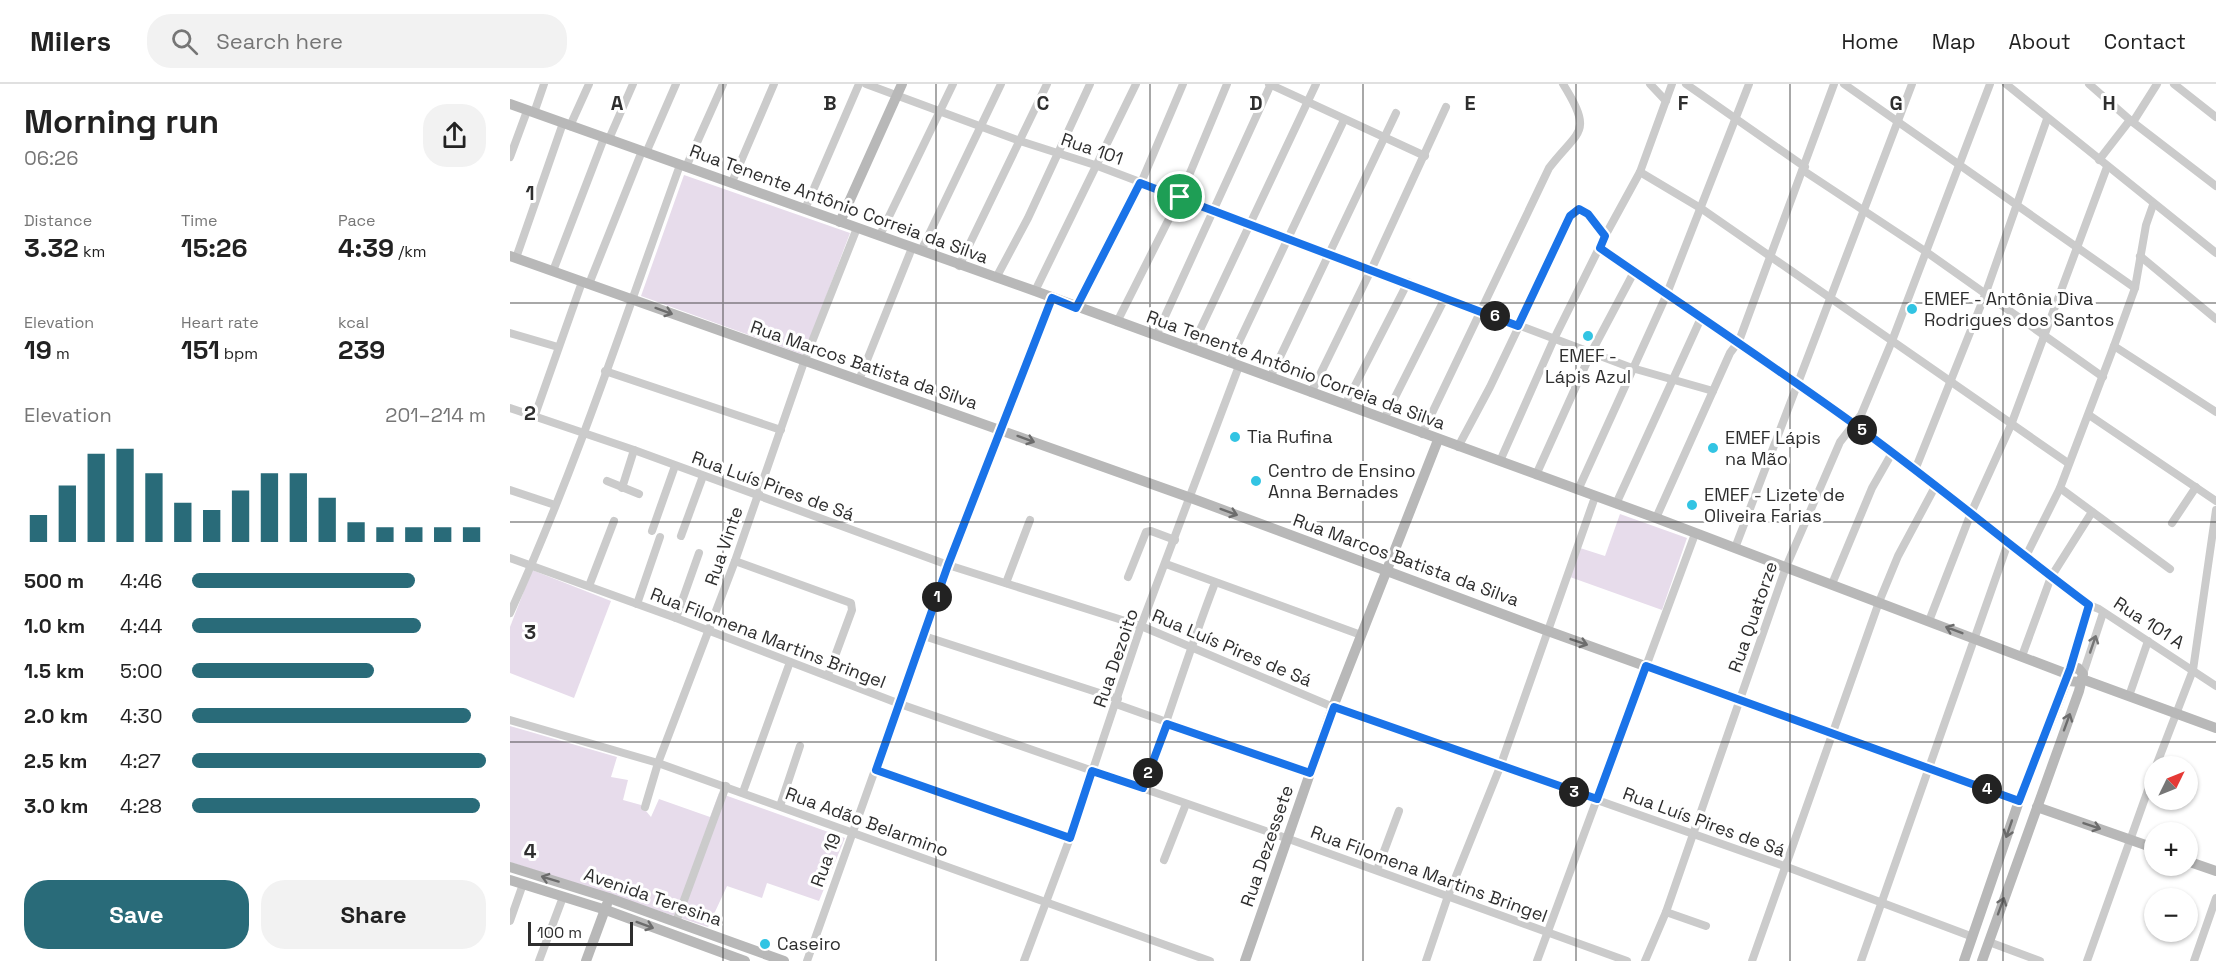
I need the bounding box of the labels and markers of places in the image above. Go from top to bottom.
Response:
pin [1154,171,1205,222]
place label: EMEF - Antônia Diva Rodrigues dos Santos [1924,287,2114,331]
pin: 6 [1480,301,1510,331]
marker: EMEF - Antônia Diva Rodrigues dos Santos [1905,302,1919,316]
marker: EMEF - Lápis Azul [1581,329,1595,343]
place label: EMEF - Lápis Azul [1545,344,1631,388]
pin: 5 [1847,415,1877,445]
place label: Tia Rufina [1247,425,1333,448]
place label: EMEF Lápis na Mão [1725,426,1821,470]
marker: Tia Rufina [1228,430,1242,444]
marker: EMEF Lápis na Mão [1706,441,1720,455]
place label: Centro de Ensino Anna Bernades [1268,459,1416,503]
marker: Centro de Ensino Anna Bernades [1249,474,1263,488]
place label: EMEF - Lizete de Oliveira Farias [1704,483,1845,527]
marker: EMEF - Lizete de Oliveira Farias [1685,498,1699,512]
pin: 1 [922,582,952,612]
pin: 2 [1133,758,1163,788]
pin: 4 [1972,774,2002,804]
pin: 3 [1559,777,1589,807]
place label: Caseiro [777,932,841,955]
marker: Caseiro [758,937,772,951]

